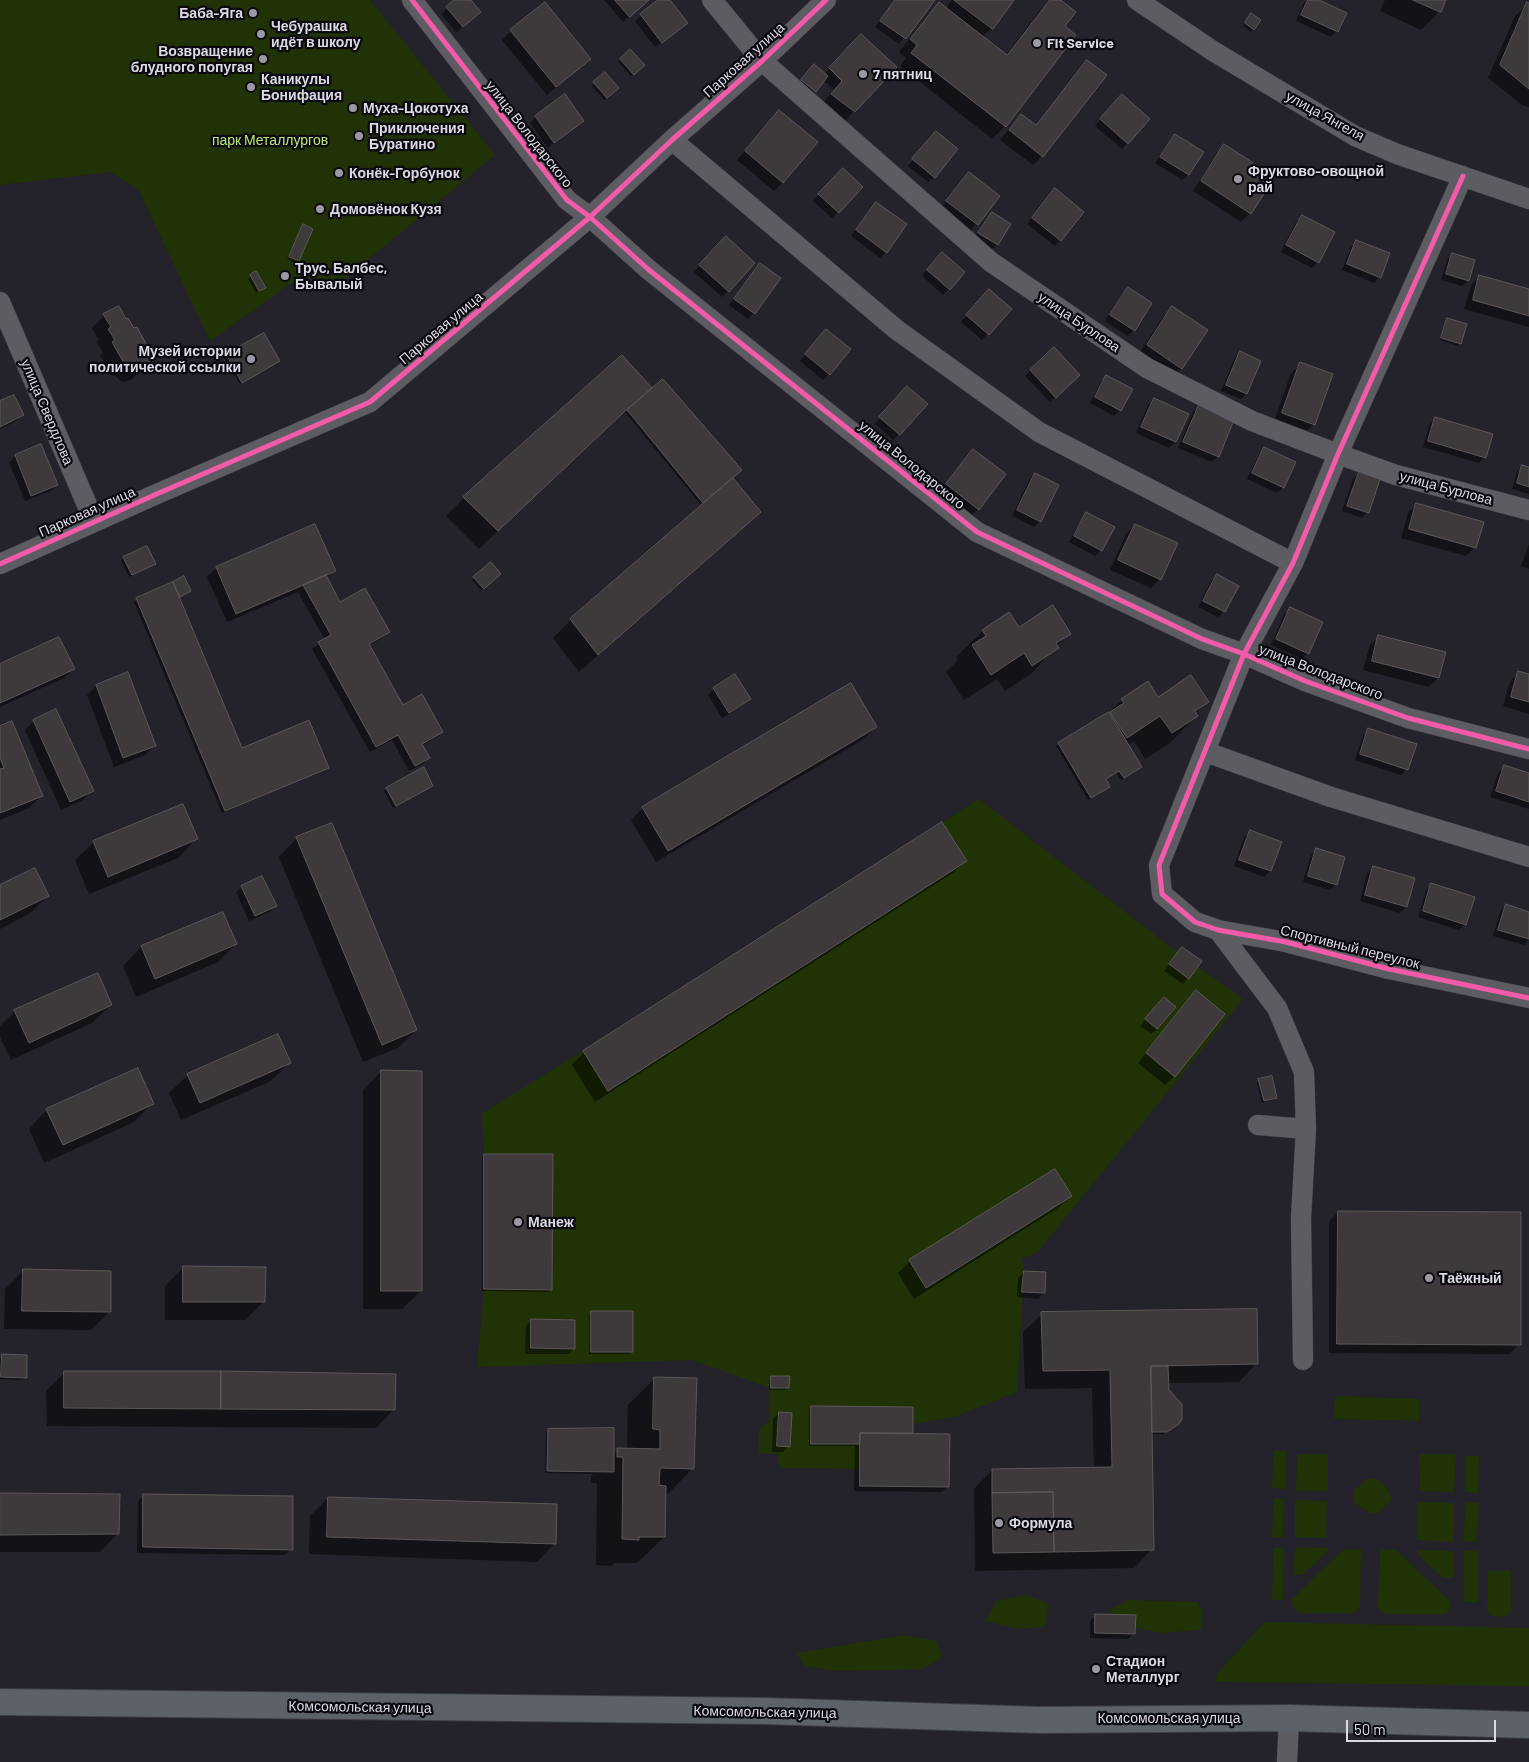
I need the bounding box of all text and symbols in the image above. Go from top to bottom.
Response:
place label: Баба-Яга [179,5,243,21]
marker: Баба-Яга [247,7,259,19]
place label: Чебурашка идёт в школу [271,18,361,50]
street label: Парковая улица [700,19,788,101]
marker: Чебурашка идёт в школу [255,28,267,40]
place label: Fit Service [1047,35,1114,51]
marker: Fit Service [1031,37,1043,49]
place label: Возвращение блудного попугая [131,43,253,75]
marker: Возвращение блудного попугая [257,53,269,65]
place label: 7 пятниц [873,66,932,82]
marker: 7 пятниц [857,68,869,80]
place label: Каникулы Бонифация [261,71,342,104]
street label: улица Володарского [482,77,576,191]
marker: Каникулы Бонифация [245,81,257,93]
street label: улица Янгеля [1283,88,1367,144]
place label: Муха-Цокотуха [363,100,469,116]
marker: Муха-Цокотуха [347,102,359,114]
place label: Приключения Буратино [369,120,465,152]
marker: Приключения Буратино [353,130,365,142]
park label: парк Металлургов [212,132,328,148]
place label: Фруктово-овощной рай [1248,163,1384,196]
place label: Конёк-Горбунок [349,165,460,181]
marker: Конёк-Горбунок [333,167,345,179]
marker: Фруктово-овощной рай [1232,173,1244,185]
place label: Домовёнок Кузя [330,201,442,217]
marker: Домовёнок Кузя [314,203,326,215]
place label: Трус, Балбес, Бывалый [295,260,387,292]
marker: Трус, Балбес, Бывалый [279,270,291,282]
street label: Парковая улица [396,288,486,368]
street label: улица Бурлова [1035,288,1123,356]
place label: Музей истории политической ссылки [89,343,241,376]
marker: Музей истории политической ссылки [245,353,257,365]
street label: улица Свердлова [17,357,77,467]
street label: улица Володарского [856,417,968,513]
street label: улица Бурлова [1398,468,1494,508]
street label: Парковая улица [36,483,138,541]
street label: улица Володарского [1257,641,1385,703]
street label: Спортивный переулок [1279,922,1421,972]
place label: Манеж [528,1214,574,1230]
marker: Манеж [512,1216,524,1228]
place label: Таёжный [1439,1270,1502,1286]
marker: Таёжный [1423,1272,1435,1284]
place label: Формула [1009,1515,1072,1531]
marker: Формула [993,1517,1005,1529]
place label: Стадион Металлург [1106,1653,1179,1685]
marker: Стадион Металлург [1090,1663,1102,1675]
street label: Комсомольская улица [288,1697,432,1717]
street label: Комсомольская улица [693,1702,837,1722]
street label: Комсомольская улица [1097,1710,1241,1726]
scale bar [1349,1710,1499,1742]
text: 50 m [1354,1720,1386,1738]

